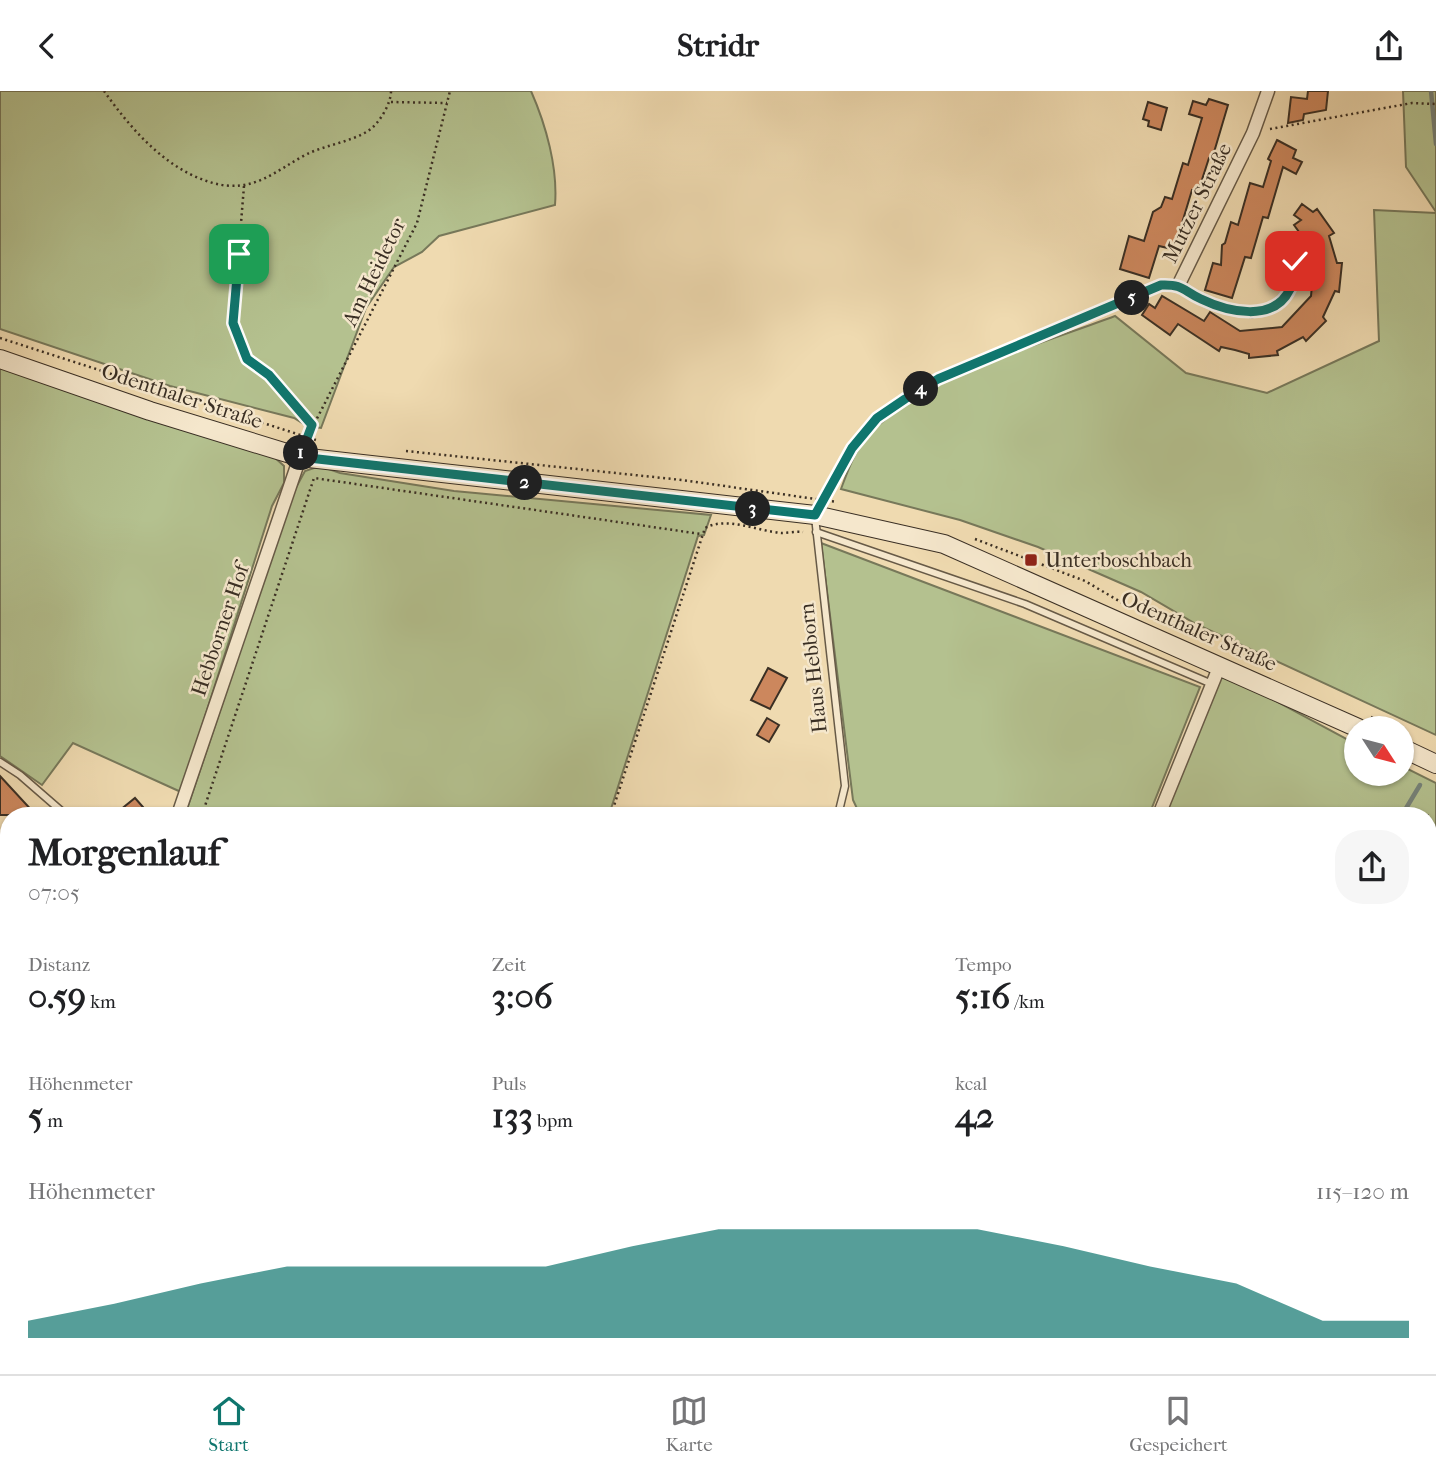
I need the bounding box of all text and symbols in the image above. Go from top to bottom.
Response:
icon: back [28,27,66,65]
text: Stridr [677,27,759,64]
icon: share [1370,27,1408,65]
street label: Mutzer Straße [1158,139,1236,267]
street label: Am Heidetor [337,214,410,331]
pin [209,224,269,284]
pin [1265,231,1325,291]
icon: arrive [220,235,258,273]
icon: check [1276,242,1314,280]
pin: 5 [1114,281,1150,315]
text: 5 [1127,286,1136,308]
street label: Odenthaler Straße [98,359,266,433]
pin: 4 [904,371,939,407]
text: 4 [915,377,926,399]
pin: 1 [284,435,318,471]
text: 1 [297,441,304,463]
pin: 2 [508,465,542,501]
text: 2 [520,471,529,493]
pin: 3 [736,491,770,527]
text: 3 [749,497,756,519]
place label: Unterboschbach [1045,548,1192,572]
marker: Unterboschbach [1023,552,1039,568]
street label: Hebborner Hof [186,557,255,699]
street label: Odenthaler Straße [1117,586,1281,676]
street label: Haus Hebborn [794,602,832,734]
north arrow [1344,716,1414,786]
map controls [1344,716,1414,786]
text: Morgenlauf [28,830,221,875]
button: share [1335,830,1409,904]
text: 07:05 [28,879,80,906]
text: Distanz [28,954,90,976]
text: Zeit [492,954,526,976]
text: Tempo [955,954,1012,976]
text: 0.59 [28,976,86,1017]
text: 3:06 [492,976,553,1017]
text: 5:16 [955,976,1010,1017]
text: km [86,991,116,1013]
text: /km [1010,991,1045,1013]
text: Höhenmeter [28,1073,133,1095]
text: Puls [492,1073,526,1095]
text: kcal [955,1073,987,1095]
text: 5 [28,1095,43,1136]
text: 133 [492,1095,533,1136]
text: 42 [955,1095,994,1136]
text: m [43,1110,63,1132]
text: bpm [533,1110,573,1132]
text: Höhenmeter [28,1178,155,1205]
text: 115–120 m [1316,1178,1409,1205]
tab: Start [208,1392,249,1456]
tab: Karte [665,1392,713,1456]
tab: Gespeichert [1129,1392,1228,1456]

